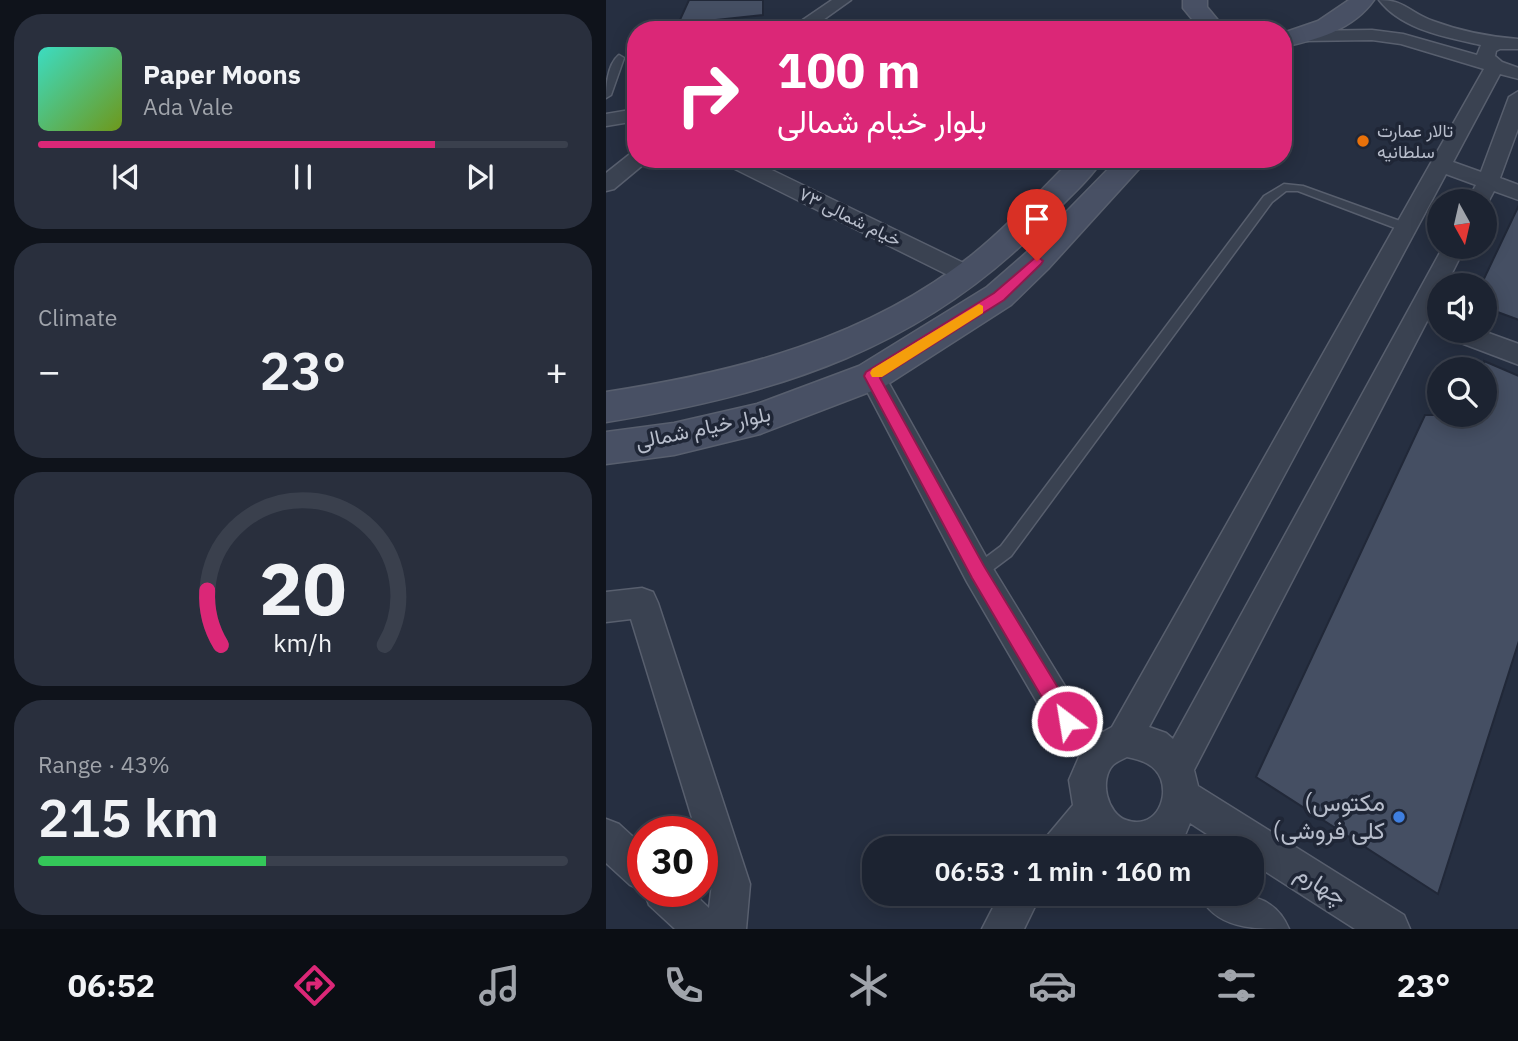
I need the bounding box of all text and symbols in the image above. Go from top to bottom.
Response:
text: 100 m [777,38,921,101]
icon: right [662,49,753,140]
text: Paper Moons [143,57,301,91]
text: Ada Vale [143,91,233,121]
text: بلوار خیام شمالی [777,100,987,142]
place label: تالار عمارت سلطانیه [1377,119,1453,163]
marker: تالار عمارت سلطانیه [1355,133,1371,149]
icon: previous [107,158,145,196]
icon: pause [284,158,322,196]
icon: next [461,158,499,196]
street label: خیام شمالی ۷۳ [795,182,905,252]
pin [1007,189,1067,261]
north arrow [1427,189,1497,259]
map controls [1427,189,1497,427]
icon: arrive [1018,200,1056,238]
button: sound [1427,273,1497,343]
text: Climate [38,302,117,332]
text: 23° [260,337,346,404]
text: − [38,346,61,395]
text: + [545,346,568,395]
button: search [1427,357,1497,427]
street label: بلوار خیام شمالی [633,399,773,456]
text: 20 [259,540,347,635]
text: km/h [274,626,332,659]
position arrow [1030,684,1104,758]
text: Range · 43% [38,749,170,779]
text: 215 km [38,784,219,851]
place label: (مکتوس (کلی فروشی [1272,786,1385,846]
marker: (مکتوس (کلی فروشی [1391,809,1407,825]
speed limit sign: 30 [627,816,718,907]
text: 06:53 · 1 min · 160 m [935,854,1191,888]
street label: چهارم [1289,856,1353,913]
icon: directions [290,961,339,1010]
icon: music [475,961,524,1010]
icon: phone [659,961,708,1010]
icon: climate [844,961,893,1010]
icon: car [1028,961,1077,1010]
icon: filters [1212,961,1261,1010]
text: 06:52 [68,964,155,1006]
text: 23° [1397,964,1450,1006]

